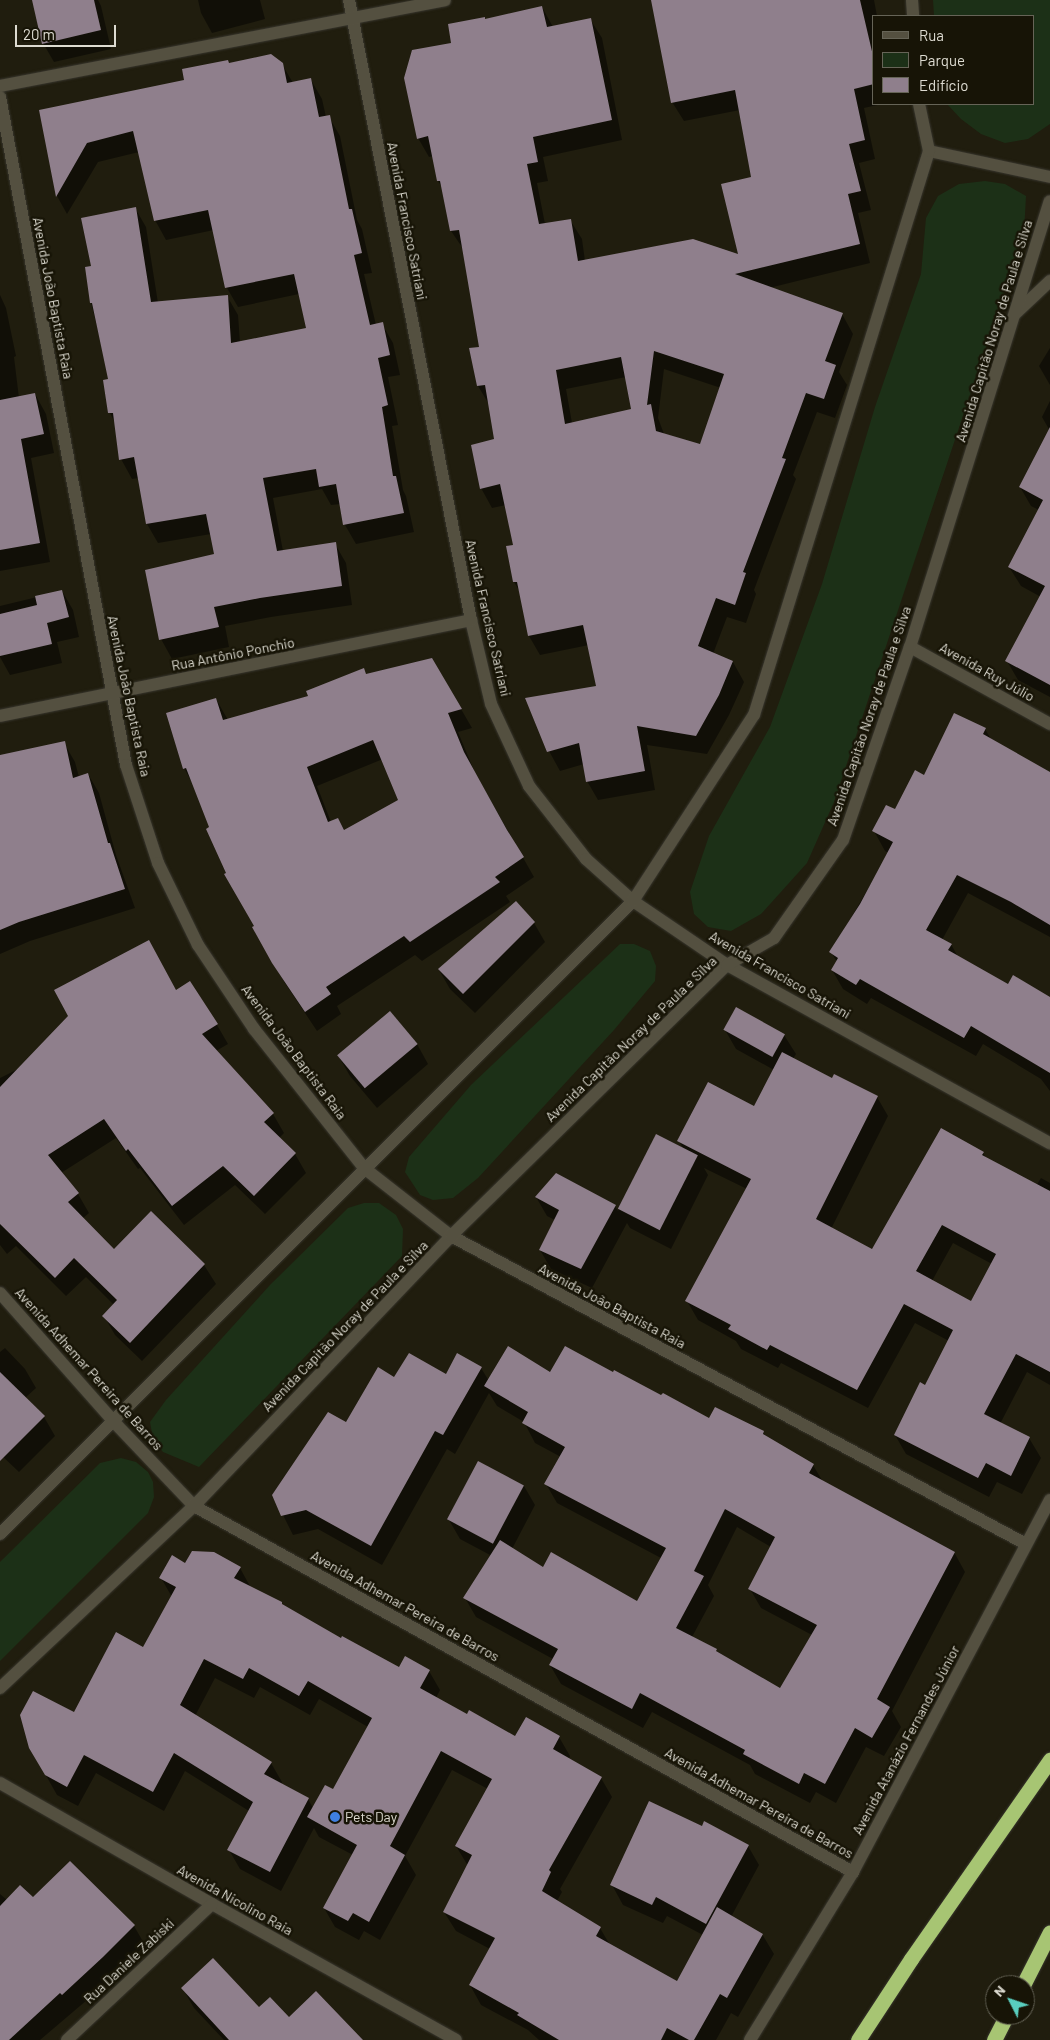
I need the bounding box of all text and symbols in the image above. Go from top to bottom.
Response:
scale bar [18,15,119,47]
legend [872,15,1035,105]
text: 20 m [23,25,55,43]
text: Rua [919,26,944,44]
text: Parque [919,51,965,69]
text: Edifício [919,76,968,94]
street label: Avenida Francisco Satriani [383,141,431,301]
street label: Avenida João Baptista Raia [29,216,77,380]
street label: Avenida Capitão Noray de Paula e Silva [952,218,1036,444]
street label: Avenida Francisco Satriani [462,538,514,698]
street label: Avenida Capitão Noray de Paula e Silva [823,604,915,828]
street label: Avenida João Baptista Raia [104,614,154,778]
street label: Rua Antônio Ponchio [170,634,296,674]
street label: Avenida Ruy Júlio [937,639,1037,705]
street label: Avenida Francisco Satriani [706,928,854,1022]
street label: Avenida Capitão Noray de Paula e Silva [542,953,720,1125]
street label: Avenida João Baptista Raia [238,981,350,1123]
street label: Avenida Capitão Noray de Paula e Silva [259,1237,431,1415]
street label: Avenida João Baptista Raia [536,1260,688,1352]
street label: Avenida Adhemar Pereira de Barros [11,1284,167,1454]
street label: Avenida Adhemar Pereira de Barros [308,1547,502,1665]
street label: Avenida Atanázio Fernandes Júnior [849,1642,963,1838]
street label: Avenida Adhemar Pereira de Barros [662,1744,856,1862]
place label: Pets Day [345,1809,397,1825]
marker: Pets Day [329,1811,341,1823]
street label: Avenida Nicolino Raia [174,1861,296,1939]
street label: Rua Daniele Zabiski [80,1915,178,2007]
north arrow [985,1975,1035,2025]
text: N [990,1981,1009,2000]

